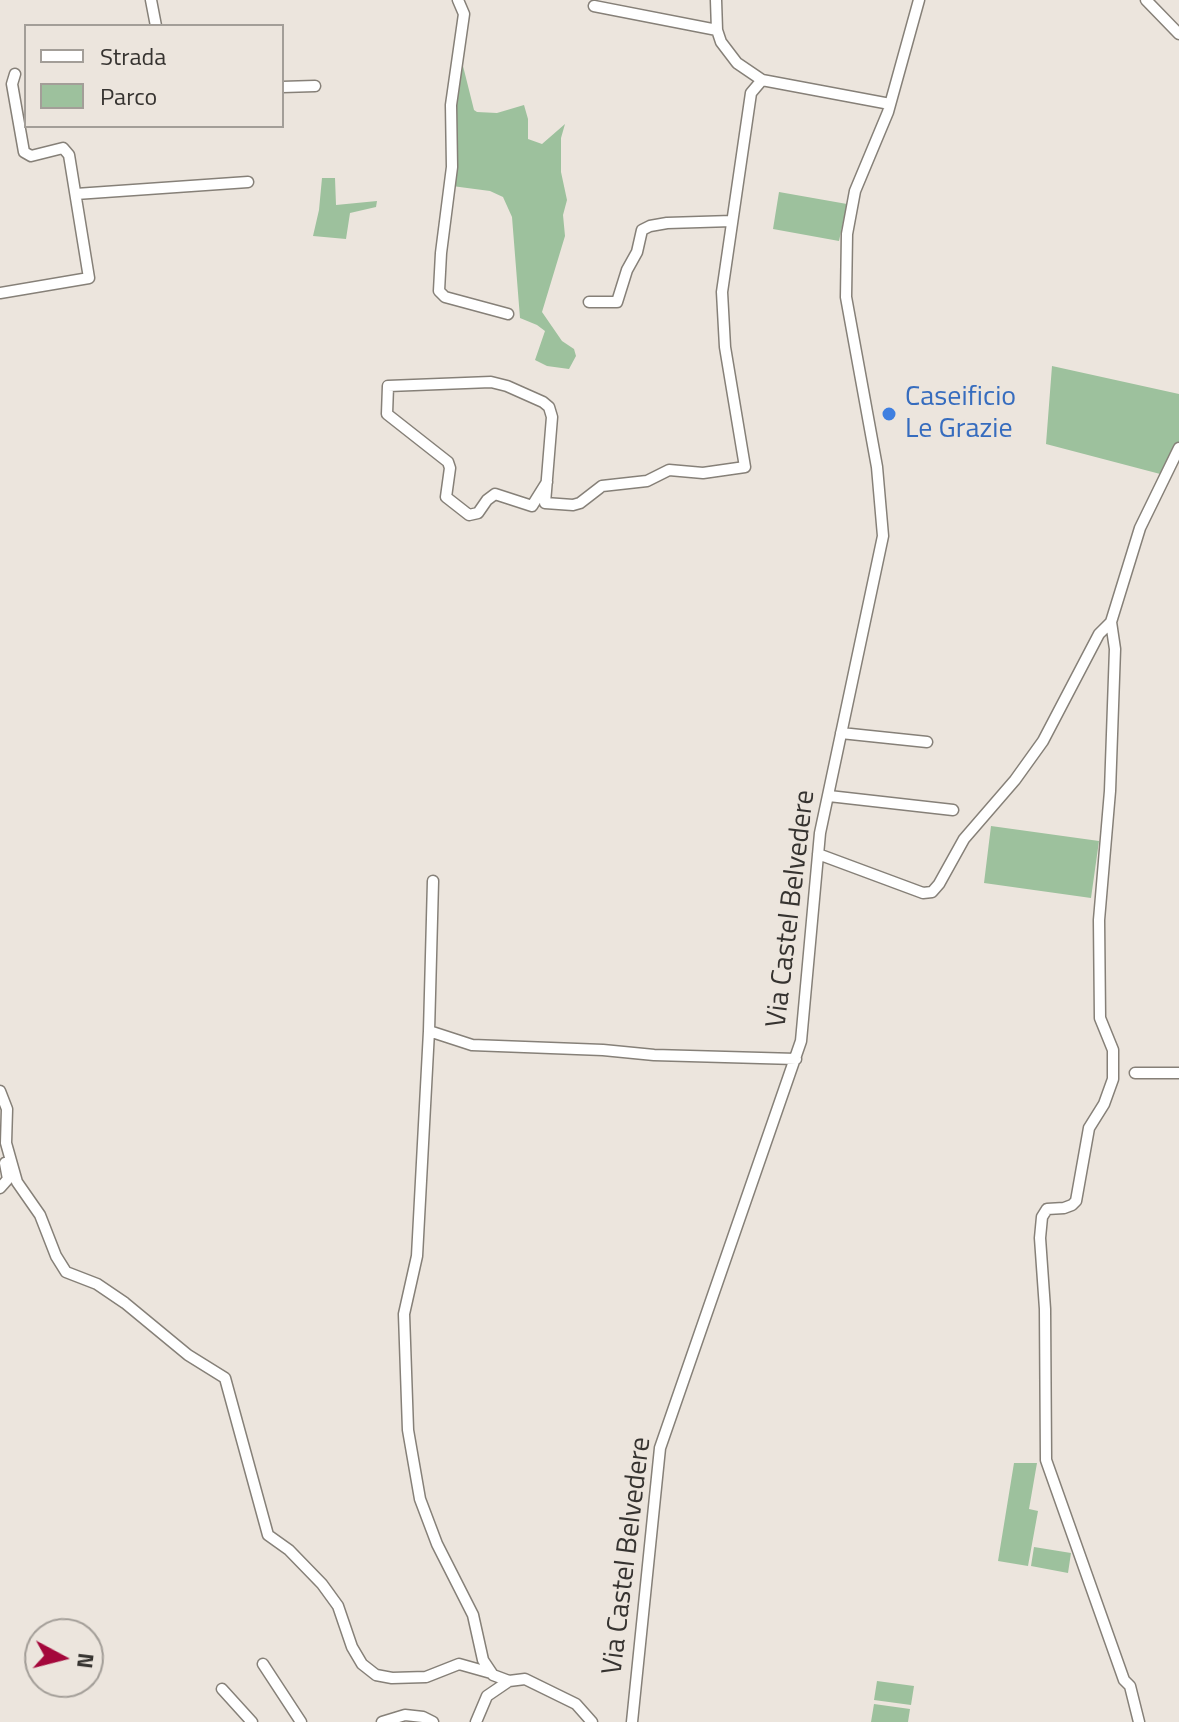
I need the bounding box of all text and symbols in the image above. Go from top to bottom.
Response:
legend [24,24,284,128]
text: Strada [100,38,166,74]
text: Parco [100,78,157,114]
place label: Caseificio Le Grazie [905,381,1016,447]
marker: Caseificio Le Grazie [880,405,898,423]
street label: Via Castel Belvedere [761,788,823,1030]
street label: Via Castel Belvedere [597,1435,659,1677]
north arrow [24,1618,104,1698]
text: N [68,1651,104,1670]

